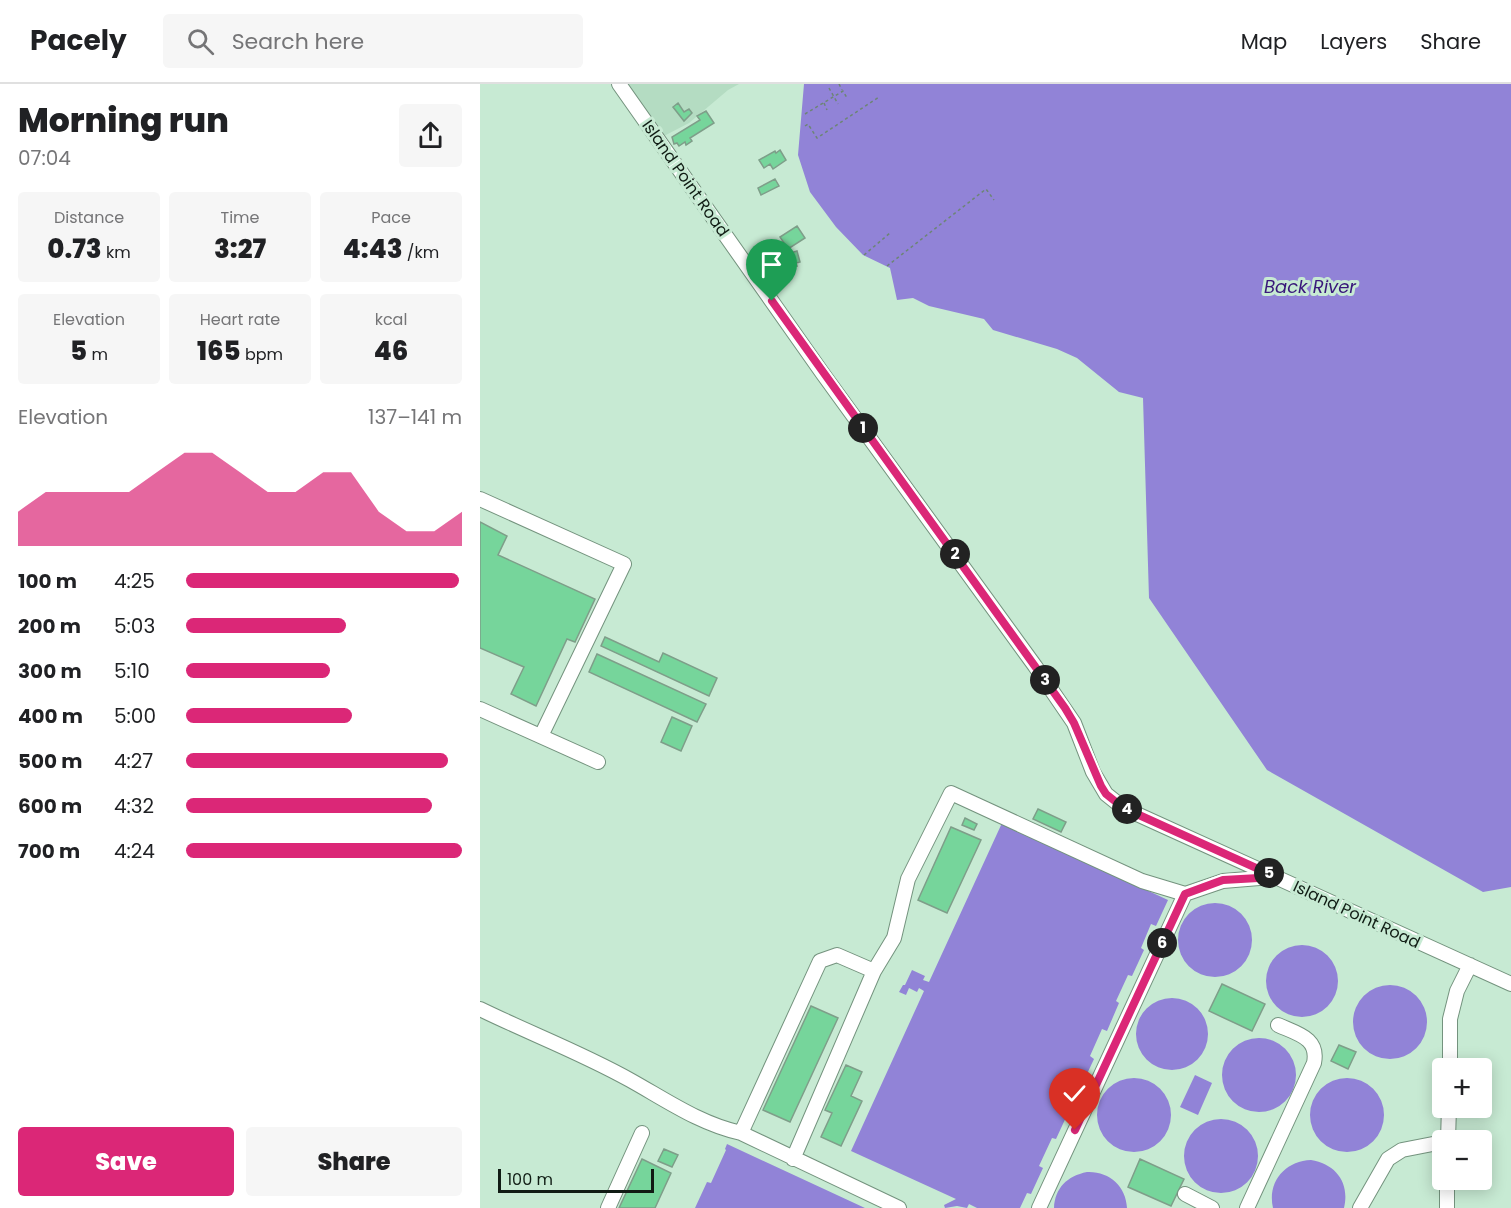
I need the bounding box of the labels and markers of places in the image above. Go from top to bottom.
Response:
pin [746,239,797,301]
pin: 1 [848,413,878,443]
pin: 2 [940,539,970,569]
pin: 3 [1030,665,1060,695]
pin: 4 [1112,794,1142,824]
pin: 5 [1254,858,1284,888]
pin: 6 [1147,928,1177,958]
pin [1049,1068,1100,1130]

